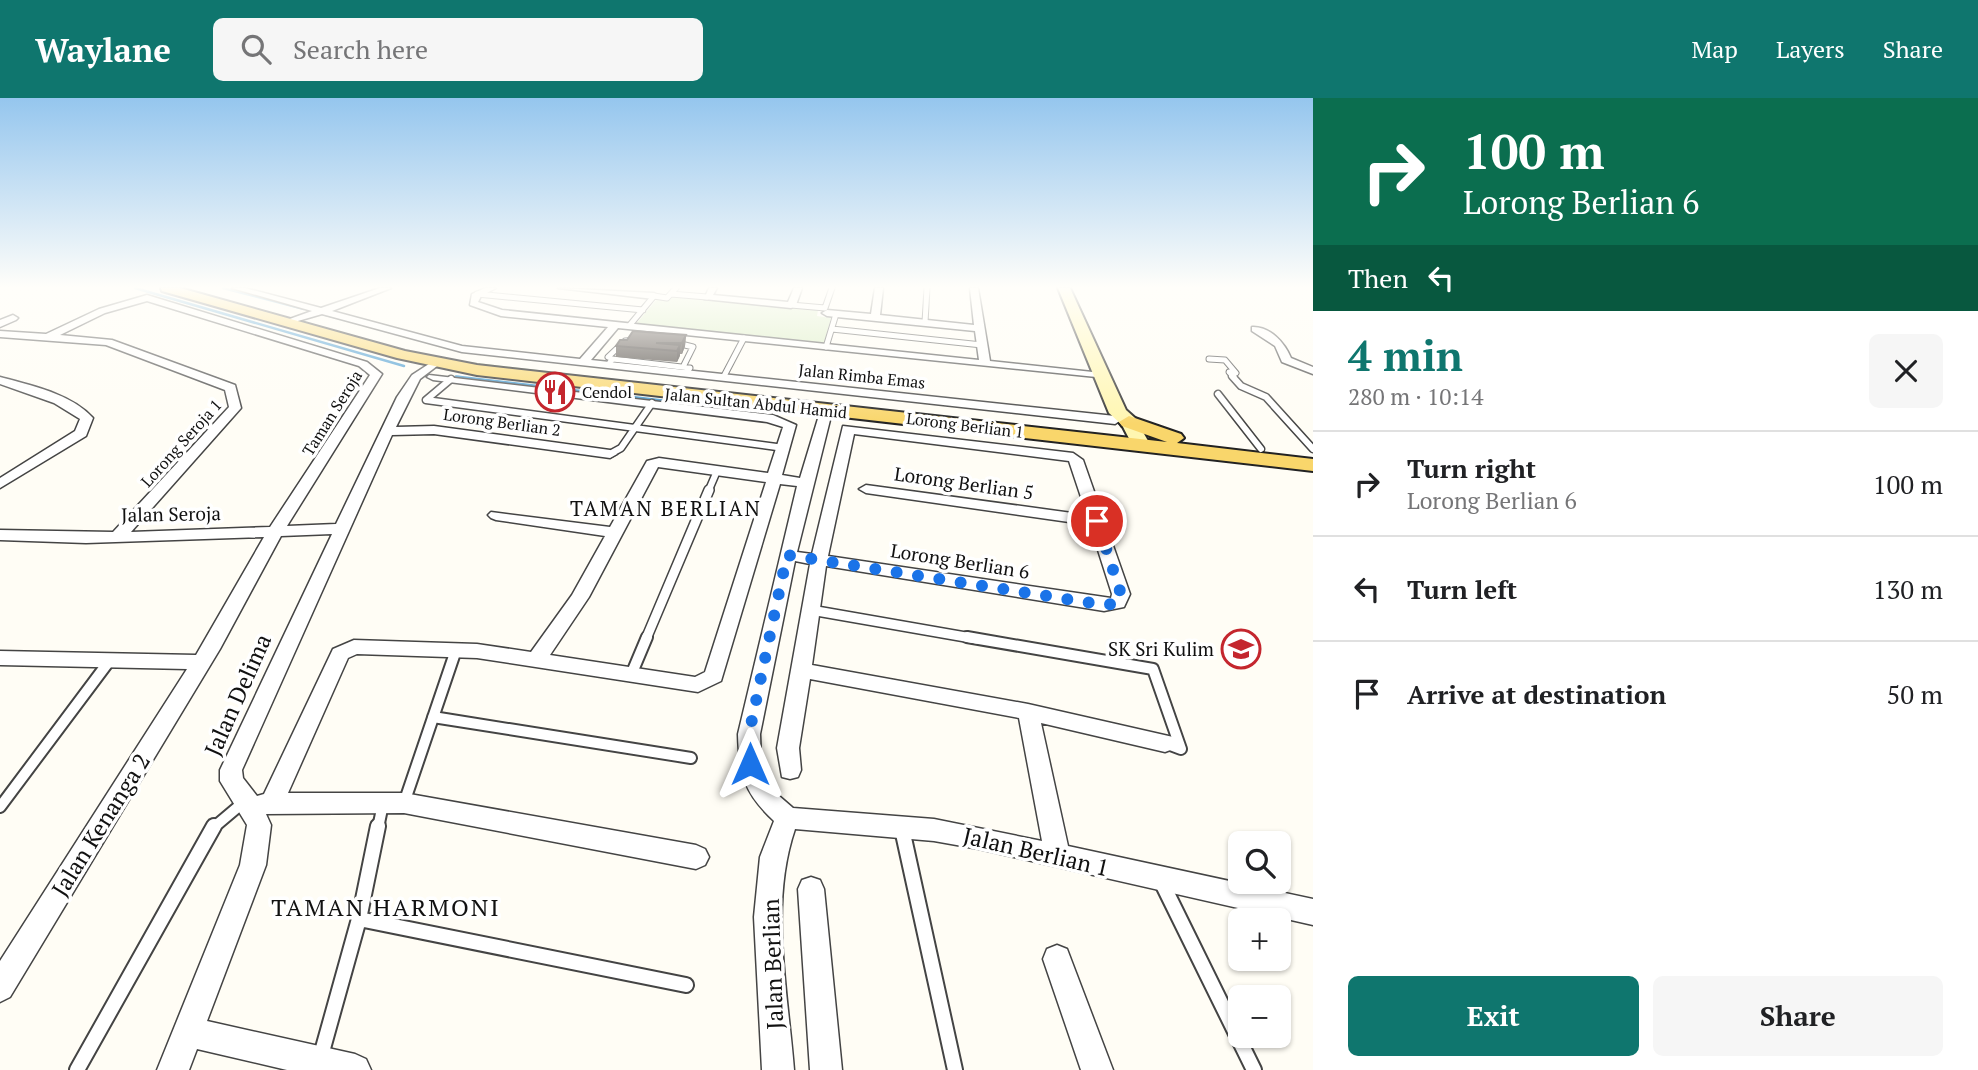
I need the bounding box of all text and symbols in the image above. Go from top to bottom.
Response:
search box [213,18,703,81]
text: Waylane [35,28,171,71]
icon: search [237,30,275,68]
text: Search here [293,32,428,66]
text: Map [1691,33,1738,65]
text: Layers [1776,33,1845,65]
text: Share [1883,33,1943,65]
text: 100 m [1463,118,1605,183]
icon: right [1348,126,1439,217]
text: Lorong Berlian 6 [1463,181,1699,223]
icon: left [1422,259,1460,297]
text: Then [1348,261,1408,295]
text: 4 min [1348,327,1463,383]
button: close [1869,334,1943,408]
street label: Jalan Rimba Emas [797,358,927,394]
street label: Taman Seroja [297,366,367,460]
restaurant icon: Cendol [534,371,576,413]
place label: Cendol [582,381,632,403]
text: 280 m · 10:14 [1348,381,1483,412]
street label: Jalan Sultan Abdul Hamid [664,382,848,424]
street label: Lorong Seroja 1 [136,394,226,492]
street label: Lorong Berlian 2 [442,403,562,441]
street label: Lorong Berlian 1 [905,407,1025,443]
text: Turn right [1407,451,1536,485]
street label: Lorong Berlian 5 [893,460,1035,505]
icon: right [1348,465,1386,503]
text: 100 m [1873,467,1943,501]
text: Lorong Berlian 6 [1407,485,1577,516]
pin [1067,491,1127,551]
district label: TAMAN BERLIAN [570,494,762,522]
street label: Jalan Seroja [121,500,222,527]
icon: arrive [1078,502,1116,540]
street label: Lorong Berlian 6 [889,537,1031,584]
icon: left [1348,570,1386,608]
text: Turn left [1407,572,1517,606]
text: 130 m [1873,572,1943,606]
school or university icon: SK Sri Kulim [1220,628,1262,670]
street label: Jalan Delima [197,629,278,761]
place label: SK Sri Kulim [1108,636,1215,661]
icon: arrive [1348,675,1386,713]
text: Arrive at destination [1407,677,1666,711]
text: 50 m [1887,677,1943,711]
position arrow [713,727,787,801]
street label: Jalan Kenanga 2 [44,747,157,902]
street label: Jalan Berlian 1 [960,820,1112,883]
map controls [1228,831,1291,1048]
button: search [1228,831,1291,894]
district label: TAMAN HARMONI [271,891,501,923]
street label: Jalan Berlian [755,898,790,1030]
button: + [1228,908,1291,971]
button: Exit [1348,976,1639,1056]
button: Share [1653,976,1943,1056]
button: − [1228,985,1291,1048]

